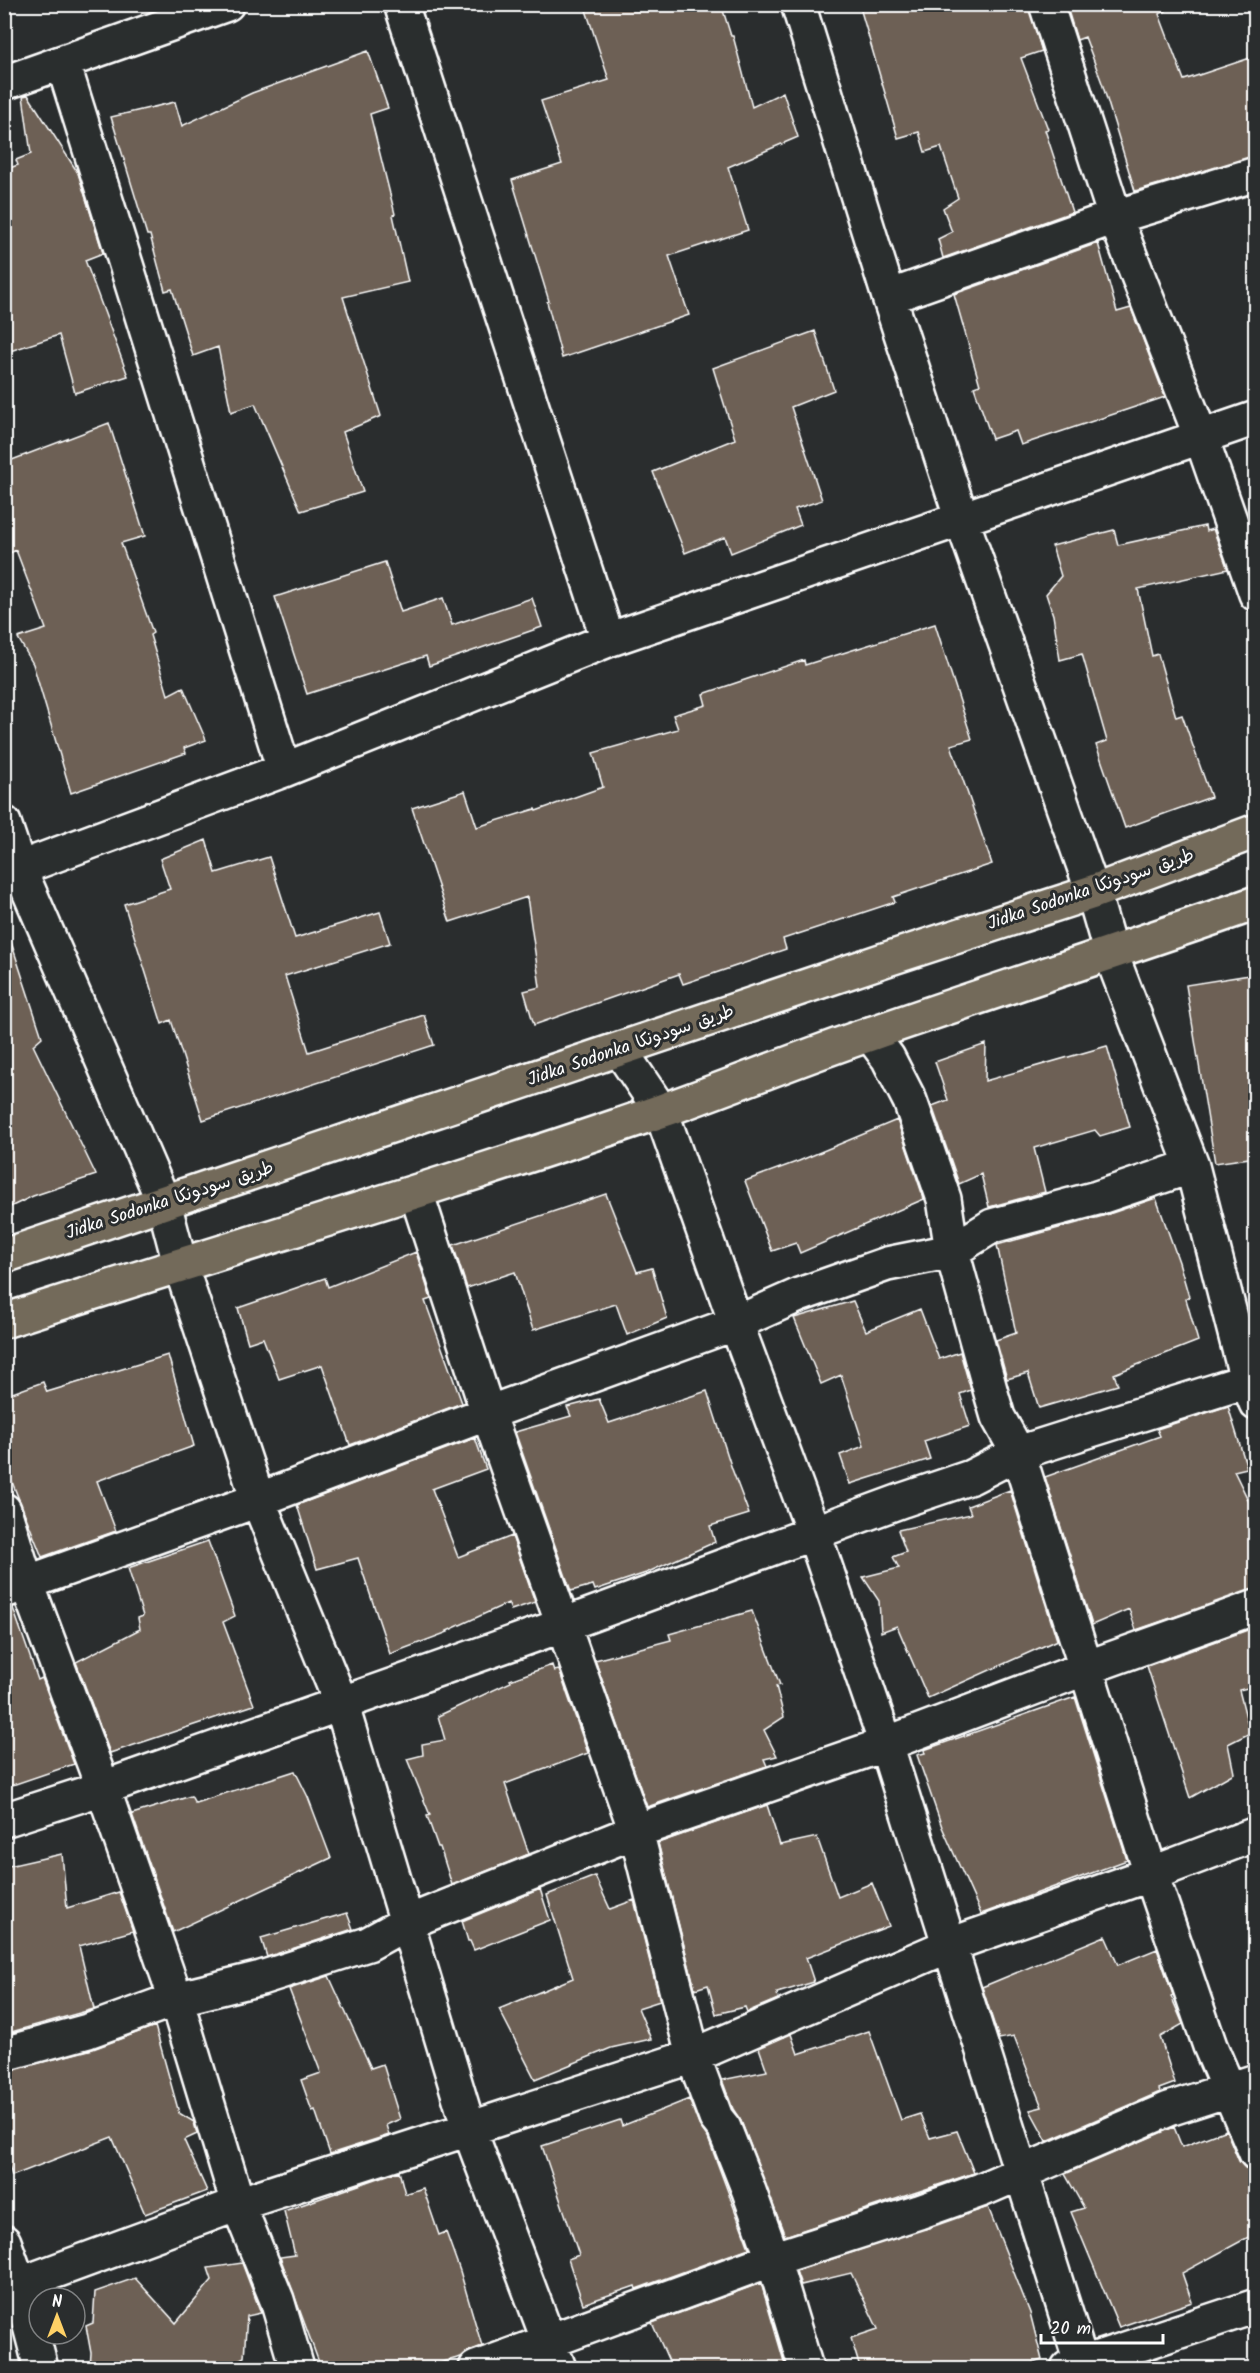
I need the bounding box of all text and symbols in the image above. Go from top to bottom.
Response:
street label: Jidka Sodonka طريق سودونكا [984,841,1198,939]
street label: Jidka Sodonka طريق سودونكا [524,997,738,1095]
street label: Jidka Sodonka طريق سودونكا [62,1154,278,1248]
north arrow [27,2286,87,2346]
text: N [52,2290,62,2315]
scale bar [1041,2307,1162,2345]
text: 20 m [1050,2315,1091,2344]

